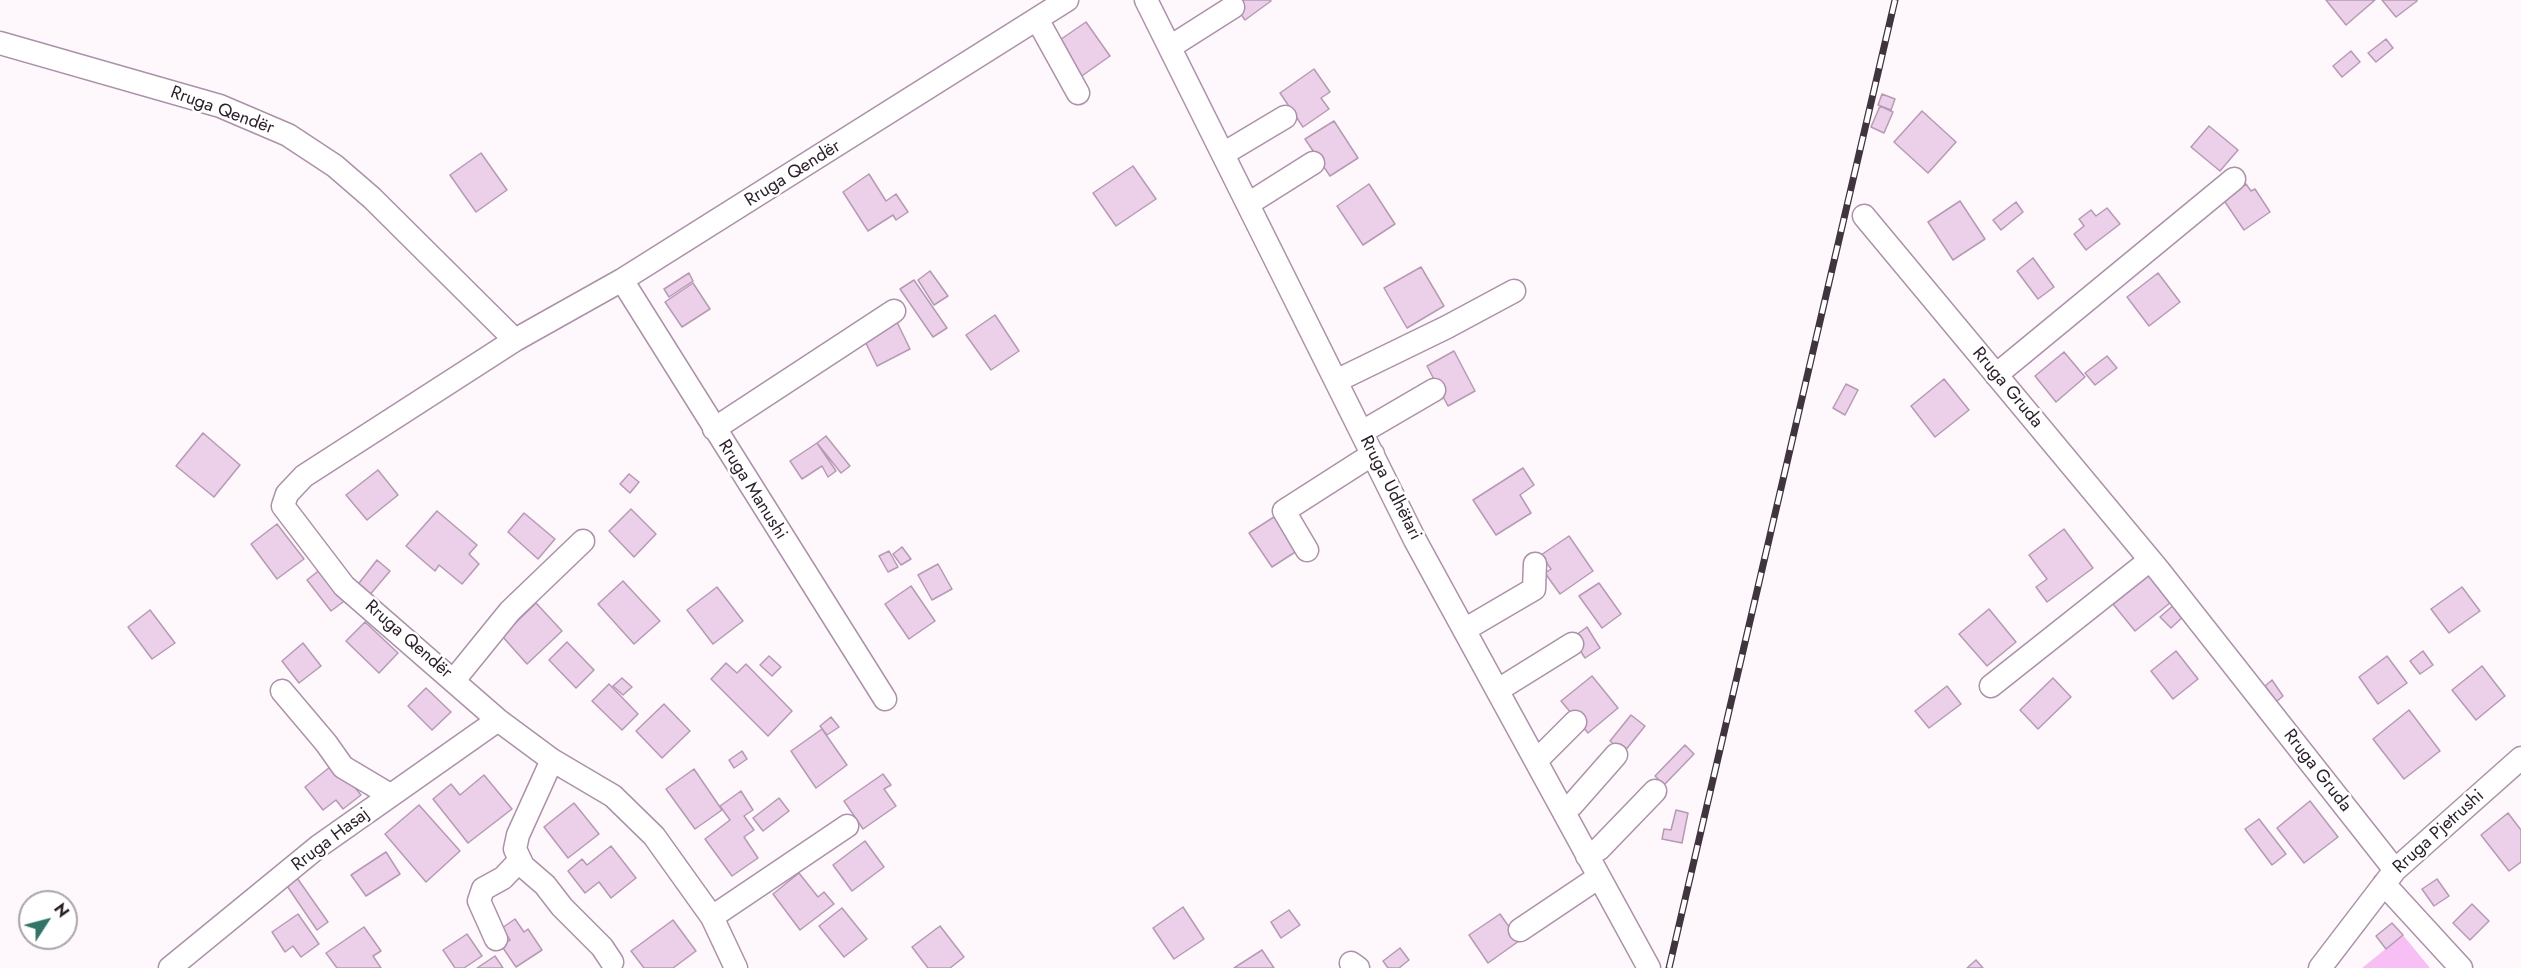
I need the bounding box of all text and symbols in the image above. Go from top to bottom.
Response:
street label: Rruga Qendër [167,82,277,140]
street label: Rruga Qendër [741,136,845,212]
street label: Rruga Gruda [1967,343,2047,433]
street label: Rruga Udhëtari [1354,432,1426,544]
street label: Rruga Manushi [713,436,791,544]
street label: Rruga Qendër [360,596,456,684]
street label: Rruga Gruda [2278,726,2356,816]
street label: Rruga Pjetrushi [2389,786,2489,878]
street label: Rruga Hasaj [288,804,374,876]
north arrow [18,890,78,950]
text: N [48,898,74,922]

